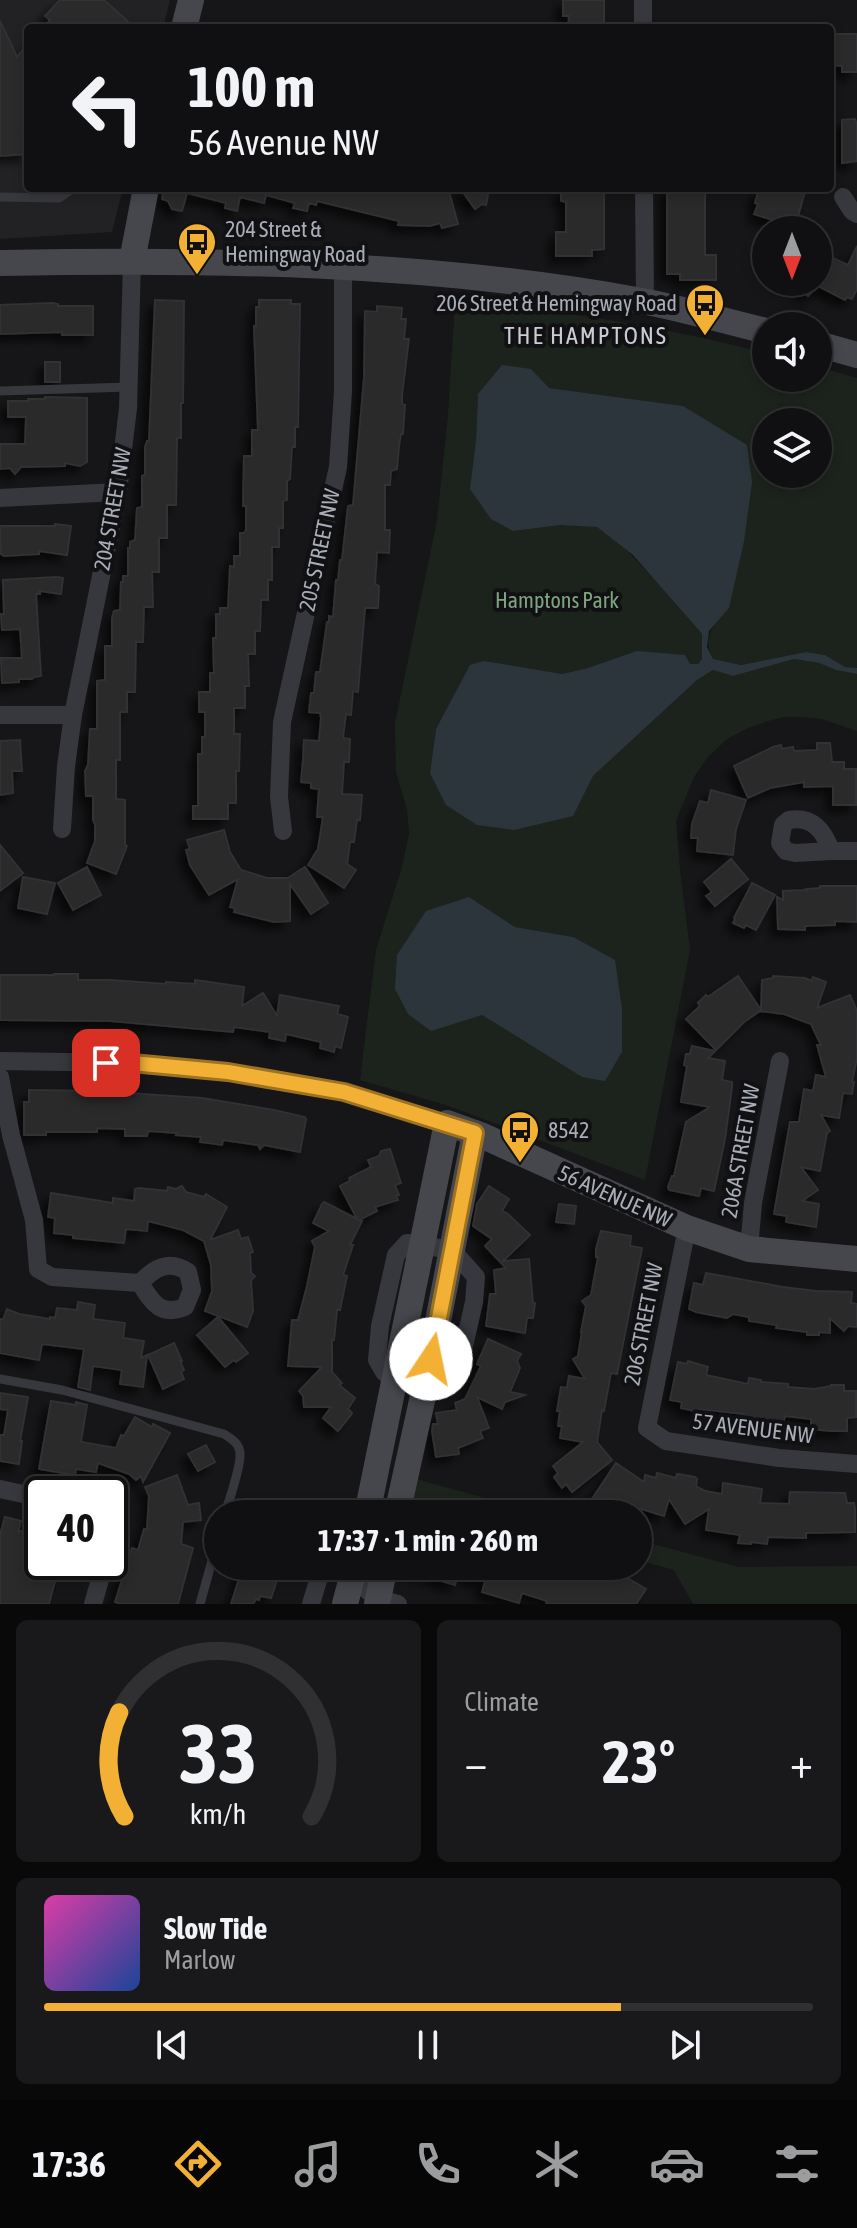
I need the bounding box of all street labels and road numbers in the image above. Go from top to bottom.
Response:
street label: 204 STREET NW [88,445,136,572]
street label: 205 STREET NW [293,486,345,613]
street label: 206A STREET NW [715,1082,765,1220]
street label: 56 AVENUE NW [554,1159,676,1233]
street label: 206 STREET NW [618,1260,668,1387]
street label: 57 AVENUE NW [691,1408,815,1448]

